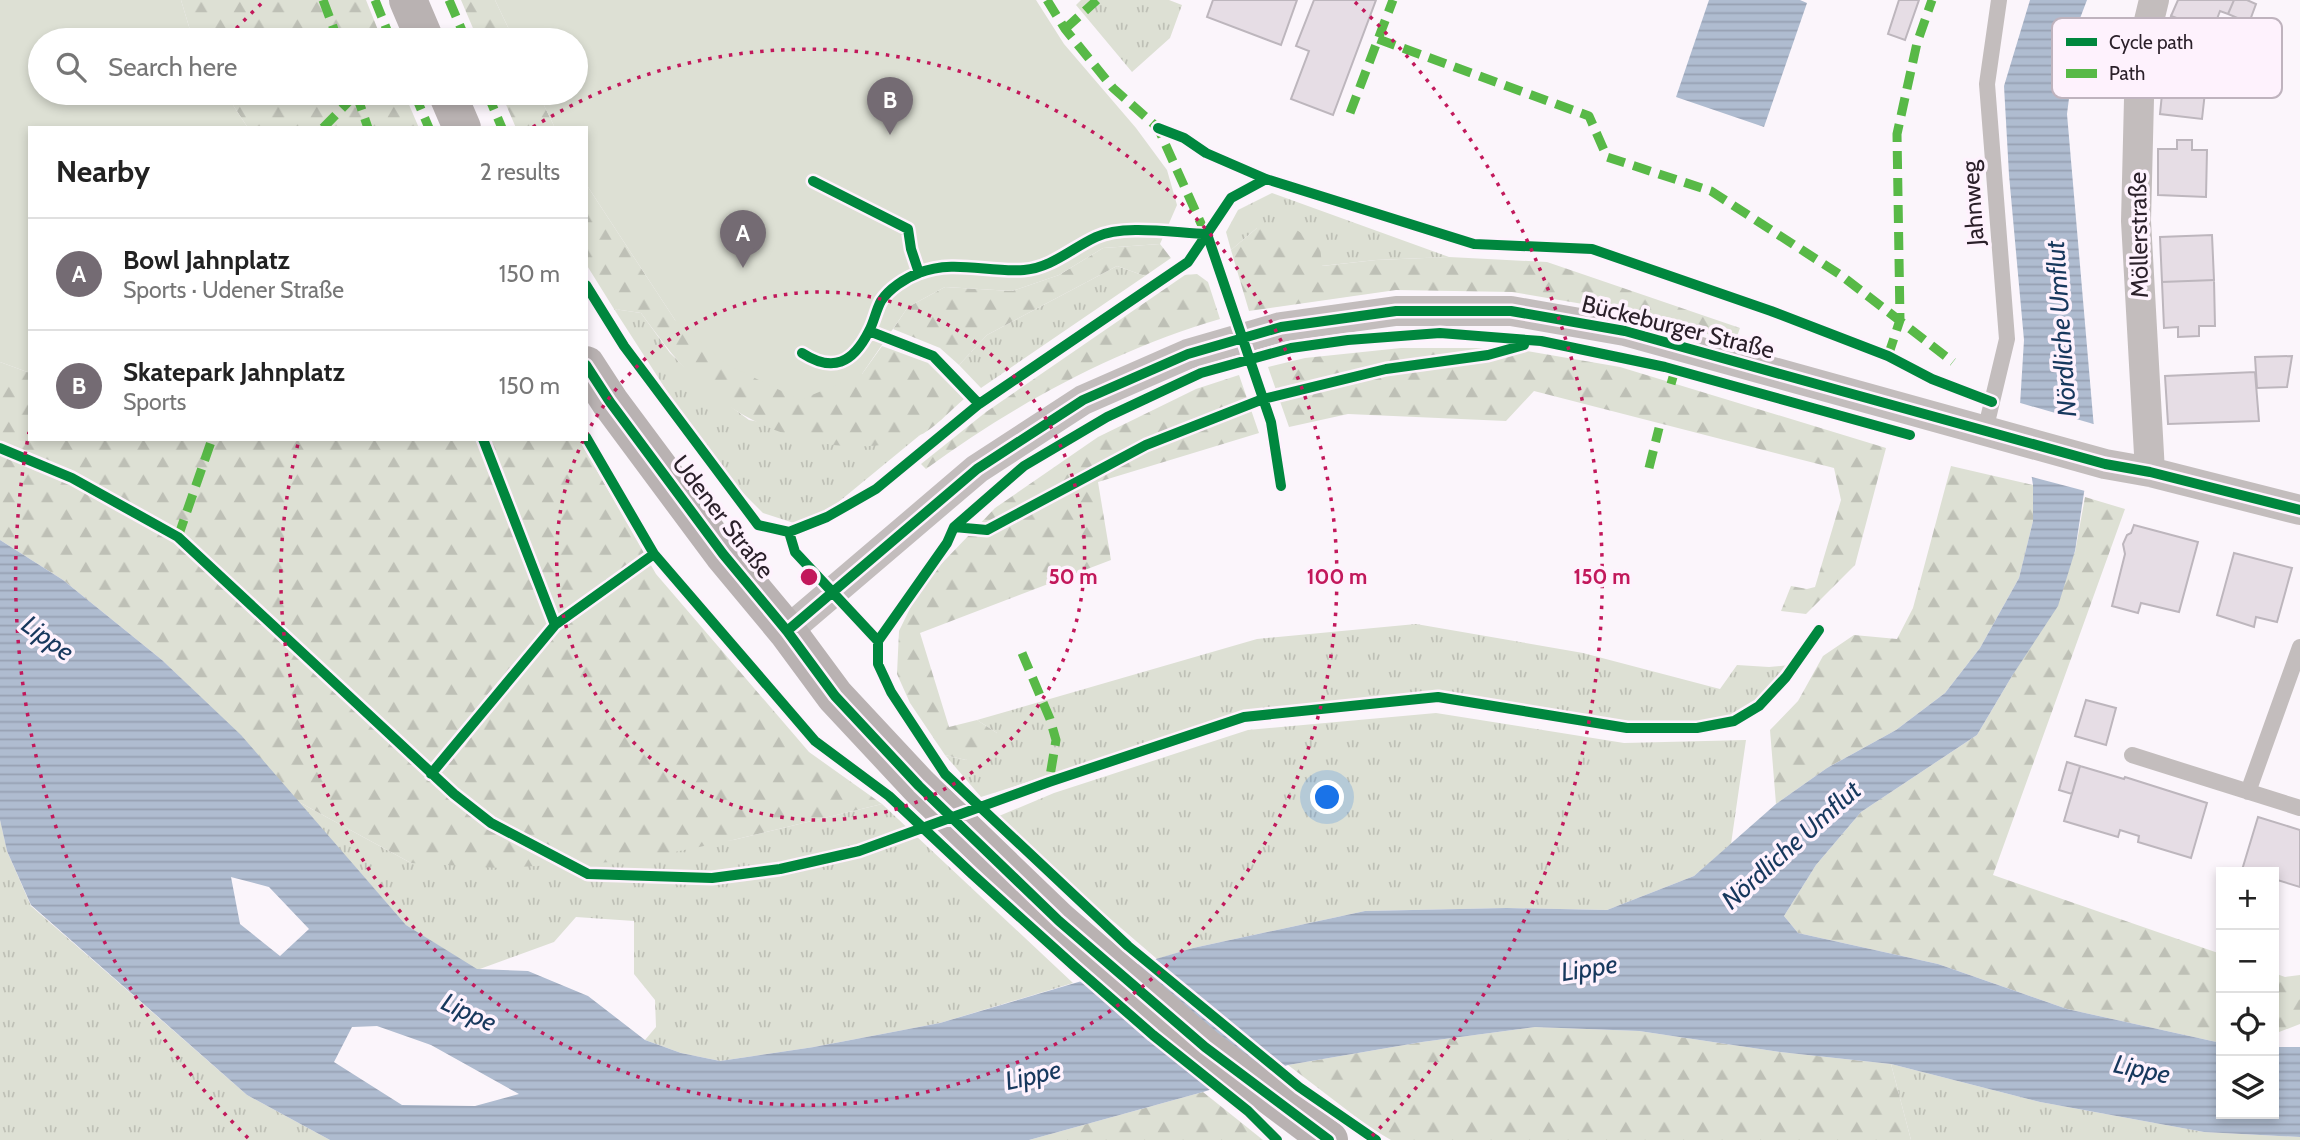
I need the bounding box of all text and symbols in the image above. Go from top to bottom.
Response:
legend [2052,18,2282,98]
search box [28,28,588,105]
text: Cycle path [2109,31,2193,54]
icon: search [52,48,90,86]
text: Search here [108,51,237,83]
text: Path [2109,62,2145,85]
pin: B [867,77,913,135]
text: Nearby [56,153,150,190]
text: 2 results [480,158,560,186]
street label: Jahnweg [1955,159,1990,248]
street label: Möllerstraße [2123,172,2154,298]
pin: A [720,210,766,268]
water label: Nördliche Umflut [2039,239,2083,418]
text: Bowl Jahnplatz [123,244,290,276]
text: A [72,260,86,288]
text: 150 m [499,260,560,288]
text: Sports · Udener Straße [123,276,344,304]
street label: Bückeburger Straße [1579,289,1777,364]
text: Skatepark Jahnplatz [123,356,345,388]
text: B [72,372,86,400]
text: 150 m [499,372,560,400]
text: Sports [123,388,186,416]
street label: Udener Straße [666,449,780,584]
text: 50 m [1048,564,1098,589]
text: 100 m [1307,564,1367,589]
text: 150 m [1574,564,1630,589]
centre of rings [797,565,821,589]
water label: Lippe [16,608,80,668]
water label: Nördliche Umflut [1715,773,1868,916]
your location [1310,780,1344,814]
map controls [2216,867,2279,1119]
button: + [2216,867,2279,930]
button: − [2216,930,2279,993]
water label: Lippe [1558,948,1620,988]
water label: Lippe [437,986,502,1039]
button: locate [2216,993,2279,1056]
water label: Lippe [2111,1047,2173,1091]
water label: Lippe [1002,1053,1064,1097]
button: layers [2216,1056,2279,1119]

